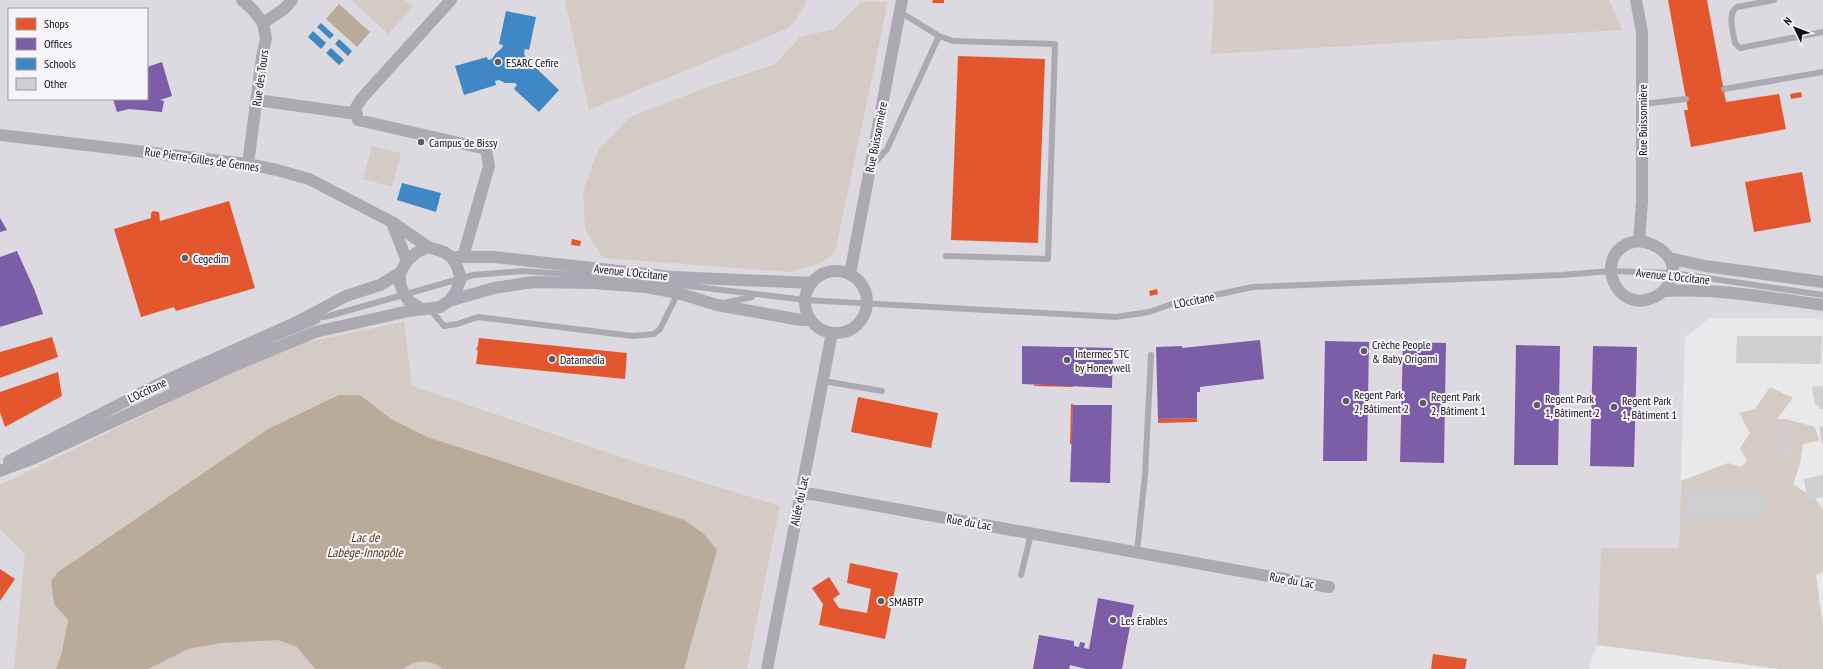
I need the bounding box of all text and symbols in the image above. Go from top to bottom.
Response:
legend [8,8,148,100]
north arrow [1775,8,1815,48]
text: N [1781,14,1795,28]
text: Shops [44,16,69,31]
text: Offices [44,36,72,51]
street label: Rue des Tours [249,49,271,107]
place label: ESARC Cefire [506,55,559,70]
text: Schools [44,56,76,71]
marker: ESARC Cefire [493,57,503,67]
text: Other [44,76,68,91]
street label: Rue Buissonnière [1635,84,1650,156]
street label: Rue Buissonnière [862,100,890,174]
place label: Campus de Bissy [429,135,498,150]
marker: Campus de Bissy [416,137,426,147]
street label: Rue Pierre-Gilles de Gennes [144,144,260,174]
place label: Cegedim [193,251,229,266]
marker: Cegedim [180,253,190,263]
street label: Avenue L'Occitane [593,261,669,283]
street label: Avenue L'Occitane [1635,265,1711,287]
street label: L'Occitane [1172,288,1216,312]
place label: Crèche People & Baby Origami [1372,337,1438,366]
place label: Intermec STC by Honeywell [1075,346,1131,375]
marker: Crèche People & Baby Origami [1359,346,1369,356]
place label: Datamedia [560,352,605,367]
marker: Datamedia [547,354,557,364]
marker: Intermec STC by Honeywell [1062,355,1072,365]
street label: L'Occitane [125,374,169,406]
place label: Regent Park 2, Bâtiment 2 [1354,387,1409,416]
place label: Regent Park 2, Bâtiment 1 [1431,389,1486,418]
place label: Regent Park 1, Bâtiment 2 [1545,391,1600,420]
place label: Regent Park 1, Bâtiment 1 [1622,393,1677,422]
marker: Regent Park 2, Bâtiment 2 [1341,396,1351,406]
marker: Regent Park 2, Bâtiment 1 [1418,398,1428,408]
marker: Regent Park 1, Bâtiment 2 [1532,400,1542,410]
marker: Regent Park 1, Bâtiment 1 [1609,402,1619,412]
street label: Allée du Lac [786,474,812,527]
street label: Rue du Lac [945,511,993,533]
water label: Lac de Labège-Innopôle [327,529,405,561]
street label: Rue du Lac [1268,569,1316,591]
place label: SMABTP [889,594,924,609]
marker: SMABTP [876,596,886,606]
place label: Les Érables [1121,613,1167,628]
marker: Les Érables [1108,615,1118,625]

